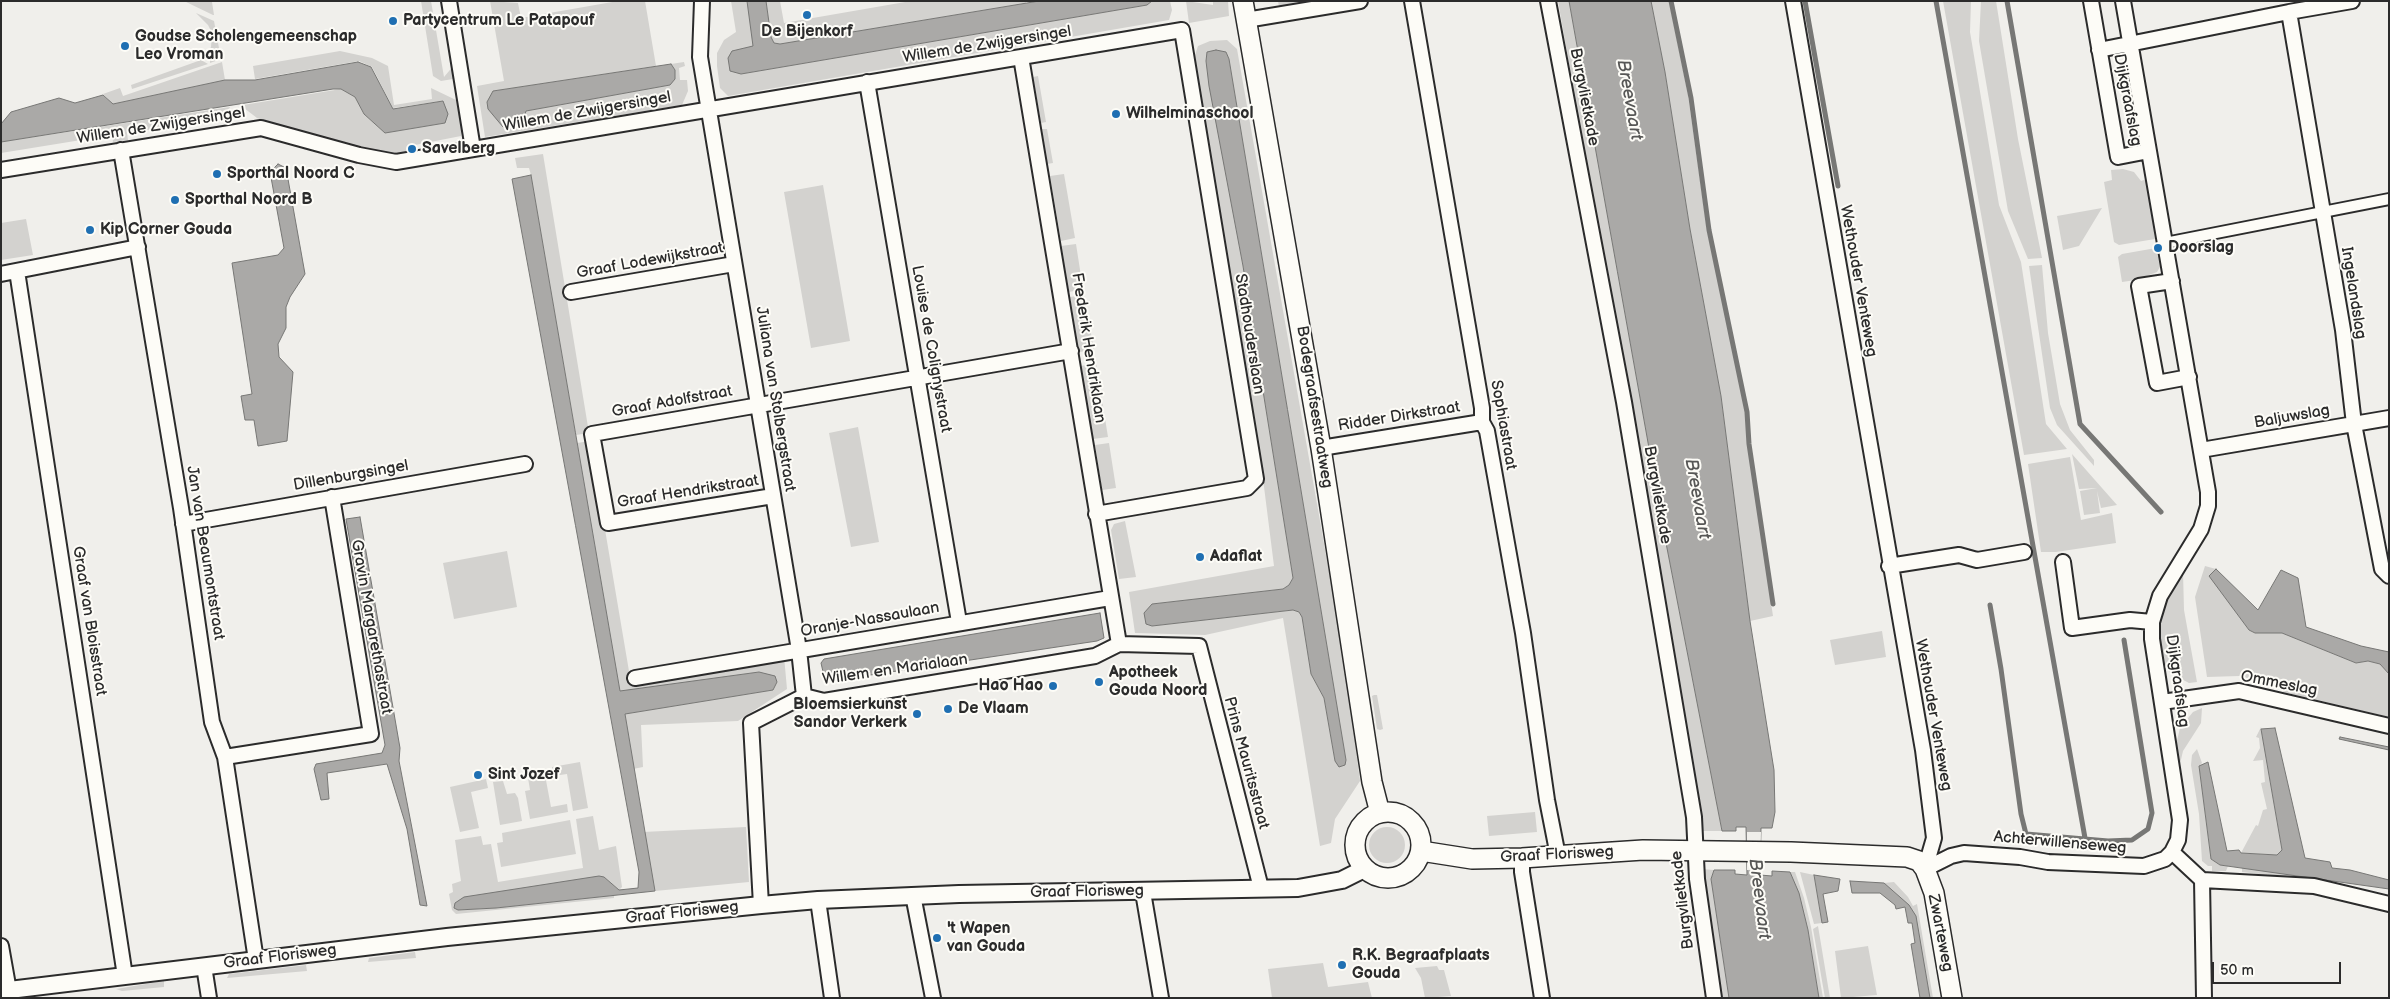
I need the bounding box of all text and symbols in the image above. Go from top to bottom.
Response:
marker: De Bijenkorf [801,9,813,21]
place label: Partycentrum Le Patapouf [403,11,595,31]
marker: Partycentrum Le Patapouf [387,15,399,27]
place label: De Bijenkorf [761,22,853,42]
street label: Willem de Zwijgersingel [901,22,1073,68]
place label: Goudse Scholengemeenschap Leo Vroman [135,27,357,65]
marker: Goudse Scholengemeenschap Leo Vroman [119,40,131,52]
street label: Burgvlietkade [1565,46,1603,148]
street label: Dijkgraafslag [2109,52,2145,148]
water label: Breevaart [1611,58,1647,142]
street label: Willem de Zwijgersingel [502,88,672,136]
street label: Willem de Zwijgersingel [75,103,247,149]
place label: Wilhelminaschool [1126,104,1253,124]
marker: Wilhelminaschool [1110,108,1122,120]
place label: Savelberg [422,139,495,159]
marker: Savelberg [406,143,418,155]
place label: Sporthal Noord C [227,164,355,184]
marker: Sporthal Noord C [211,168,223,180]
place label: Sporthal Noord B [185,190,312,210]
marker: Sporthal Noord B [169,194,181,206]
street label: Wethouder Venteweg [1835,204,1881,358]
place label: Kip Corner Gouda [100,220,232,240]
marker: Kip Corner Gouda [84,224,96,236]
place label: Doorslag [2168,238,2234,258]
street label: Graaf Lodewijkstraat [575,239,725,283]
marker: Doorslag [2152,242,2164,254]
street label: Ingelandslag [2336,246,2370,340]
street label: Louise de Colignystraat [907,264,955,434]
street label: Frederik Hendriklaan [1067,271,1109,425]
street label: Stadhouderslaan [1230,272,1268,396]
street label: Juliana van Stolbergstraat [751,305,799,493]
street label: Bodegraafsestraatweg [1292,324,1336,490]
street label: Sophiastraat [1486,379,1520,471]
street label: Graaf Adolfstraat [610,382,734,422]
street label: Ridder Dirkstraat [1337,398,1461,436]
street label: Baljuwslag [2253,401,2331,433]
street label: Burgvlietkade [1639,444,1675,546]
street label: Dillenburgsingel [292,456,410,496]
water label: Breevaart [1679,457,1715,541]
street label: Jan van Beaumontstraat [182,465,228,641]
street label: Graaf Hendrikstraat [616,471,760,513]
street label: Gravin Margarethastraat [346,538,396,716]
street label: Graaf van Bloisstraat [68,545,110,697]
place label: Adaflat [1210,547,1262,567]
marker: Adaflat [1194,551,1206,563]
street label: Oranje-Nassaulaan [799,598,941,642]
street label: Dijkgraafslag [2161,633,2193,729]
street label: Wethouder Venteweg [1910,638,1956,792]
street label: Willem en Marialaan [821,650,969,690]
place label: Apotheek Gouda Noord [1109,663,1207,701]
street label: Ommeslag [2239,667,2319,701]
place label: Hao Hao [978,676,1043,696]
marker: Apotheek Gouda Noord [1093,676,1105,688]
marker: Hao Hao [1047,680,1059,692]
place label: Bloemsierkunst Sandor Verkerk [793,695,907,733]
street label: Prins Mauritsstraat [1219,695,1273,831]
place label: De Vlaam [958,699,1029,719]
marker: De Vlaam [942,703,954,715]
marker: Bloemsierkunst Sandor Verkerk [911,708,923,720]
place label: Sint Jozef [488,765,560,785]
marker: Sint Jozef [472,769,484,781]
street label: Achterwillenseweg [1993,828,2127,858]
street label: Graaf Florisweg [1500,842,1614,868]
street label: Burgvlietkade [1667,850,1699,950]
water label: Breevaart [1743,857,1775,941]
street label: Graaf Florisweg [1030,881,1144,903]
street label: Zwarteweg [1923,893,1957,973]
street label: Graaf Florisweg [624,898,740,928]
place label: 't Wapen van Gouda [947,919,1025,957]
marker: 't Wapen van Gouda [931,932,943,944]
street label: Graaf Florisweg [222,941,338,973]
place label: R.K. Begraafplaats Gouda [1352,946,1490,984]
scale bar [2215,952,2344,984]
marker: R.K. Begraafplaats Gouda [1336,959,1348,971]
text: 50 m [2220,961,2254,980]

